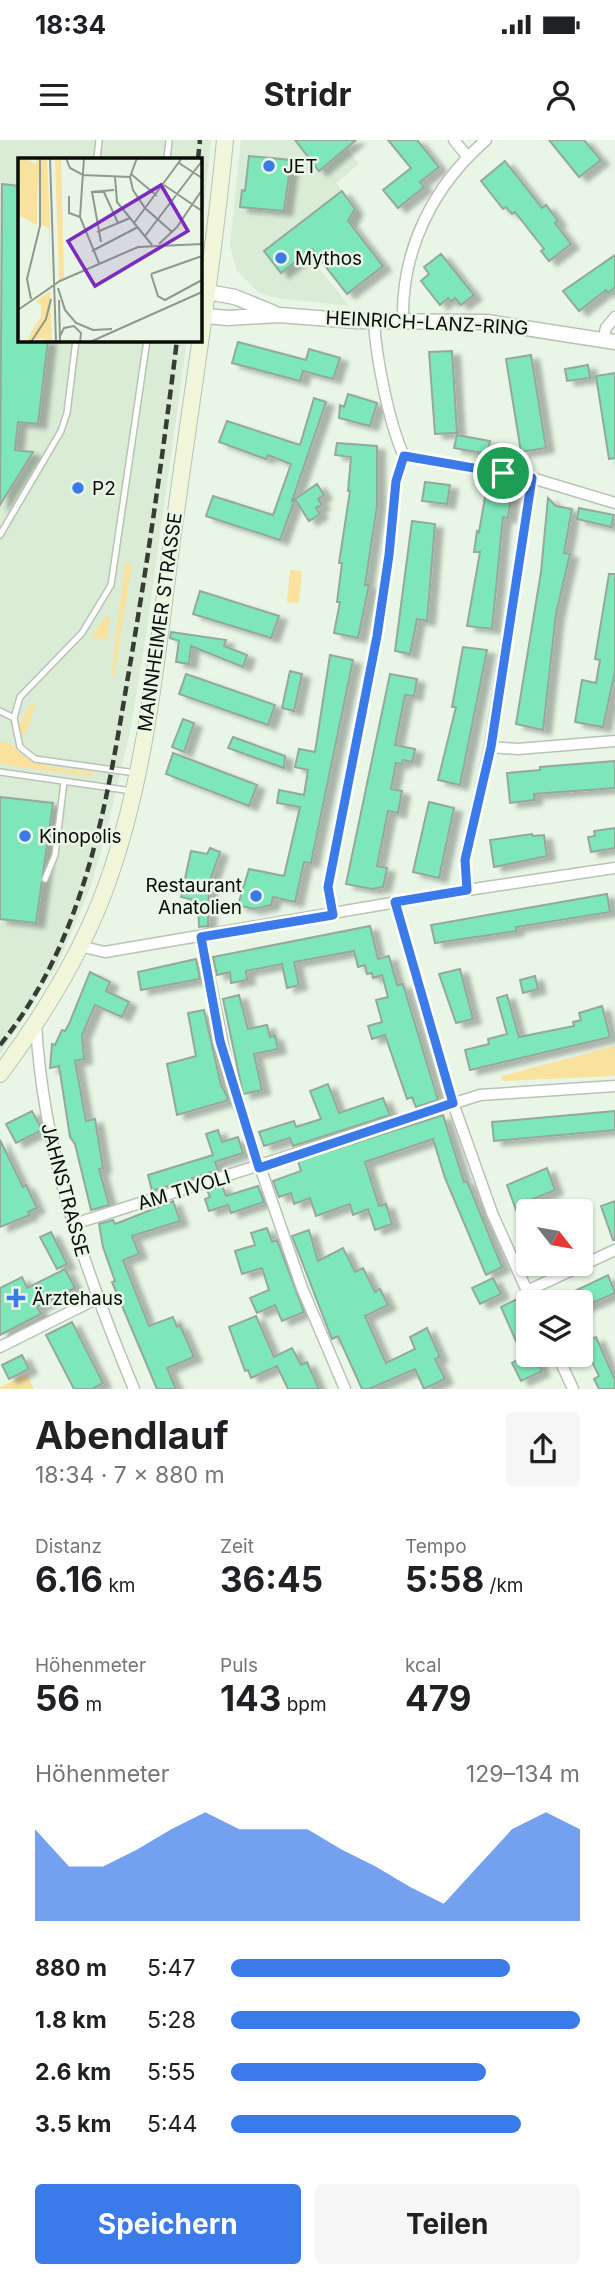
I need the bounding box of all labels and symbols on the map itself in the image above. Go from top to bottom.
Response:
place label: JET [283,155,318,178]
inset map [18,158,201,341]
marker: JET [261,158,277,174]
place label: Mythos [295,247,362,270]
marker: Mythos [273,250,289,266]
street label: HEINRICH-LANZ-RING [325,306,529,340]
pin [473,443,533,503]
place label: P2 [92,477,116,500]
marker: P2 [70,480,86,496]
street label: MANNHEIMER STRASSE [133,511,187,733]
place label: Kinopolis [39,825,122,848]
marker: Kinopolis [17,828,33,844]
place label: Restaurant Anatolien [145,874,242,919]
marker: Restaurant Anatolien [248,888,264,904]
street label: JAHNSTRASSE [36,1121,94,1259]
street label: AM TIVOLI [135,1165,233,1215]
north arrow [516,1199,593,1276]
place label: Ärztehaus [32,1287,123,1310]
marker: Ärztehaus [6,1288,26,1308]

